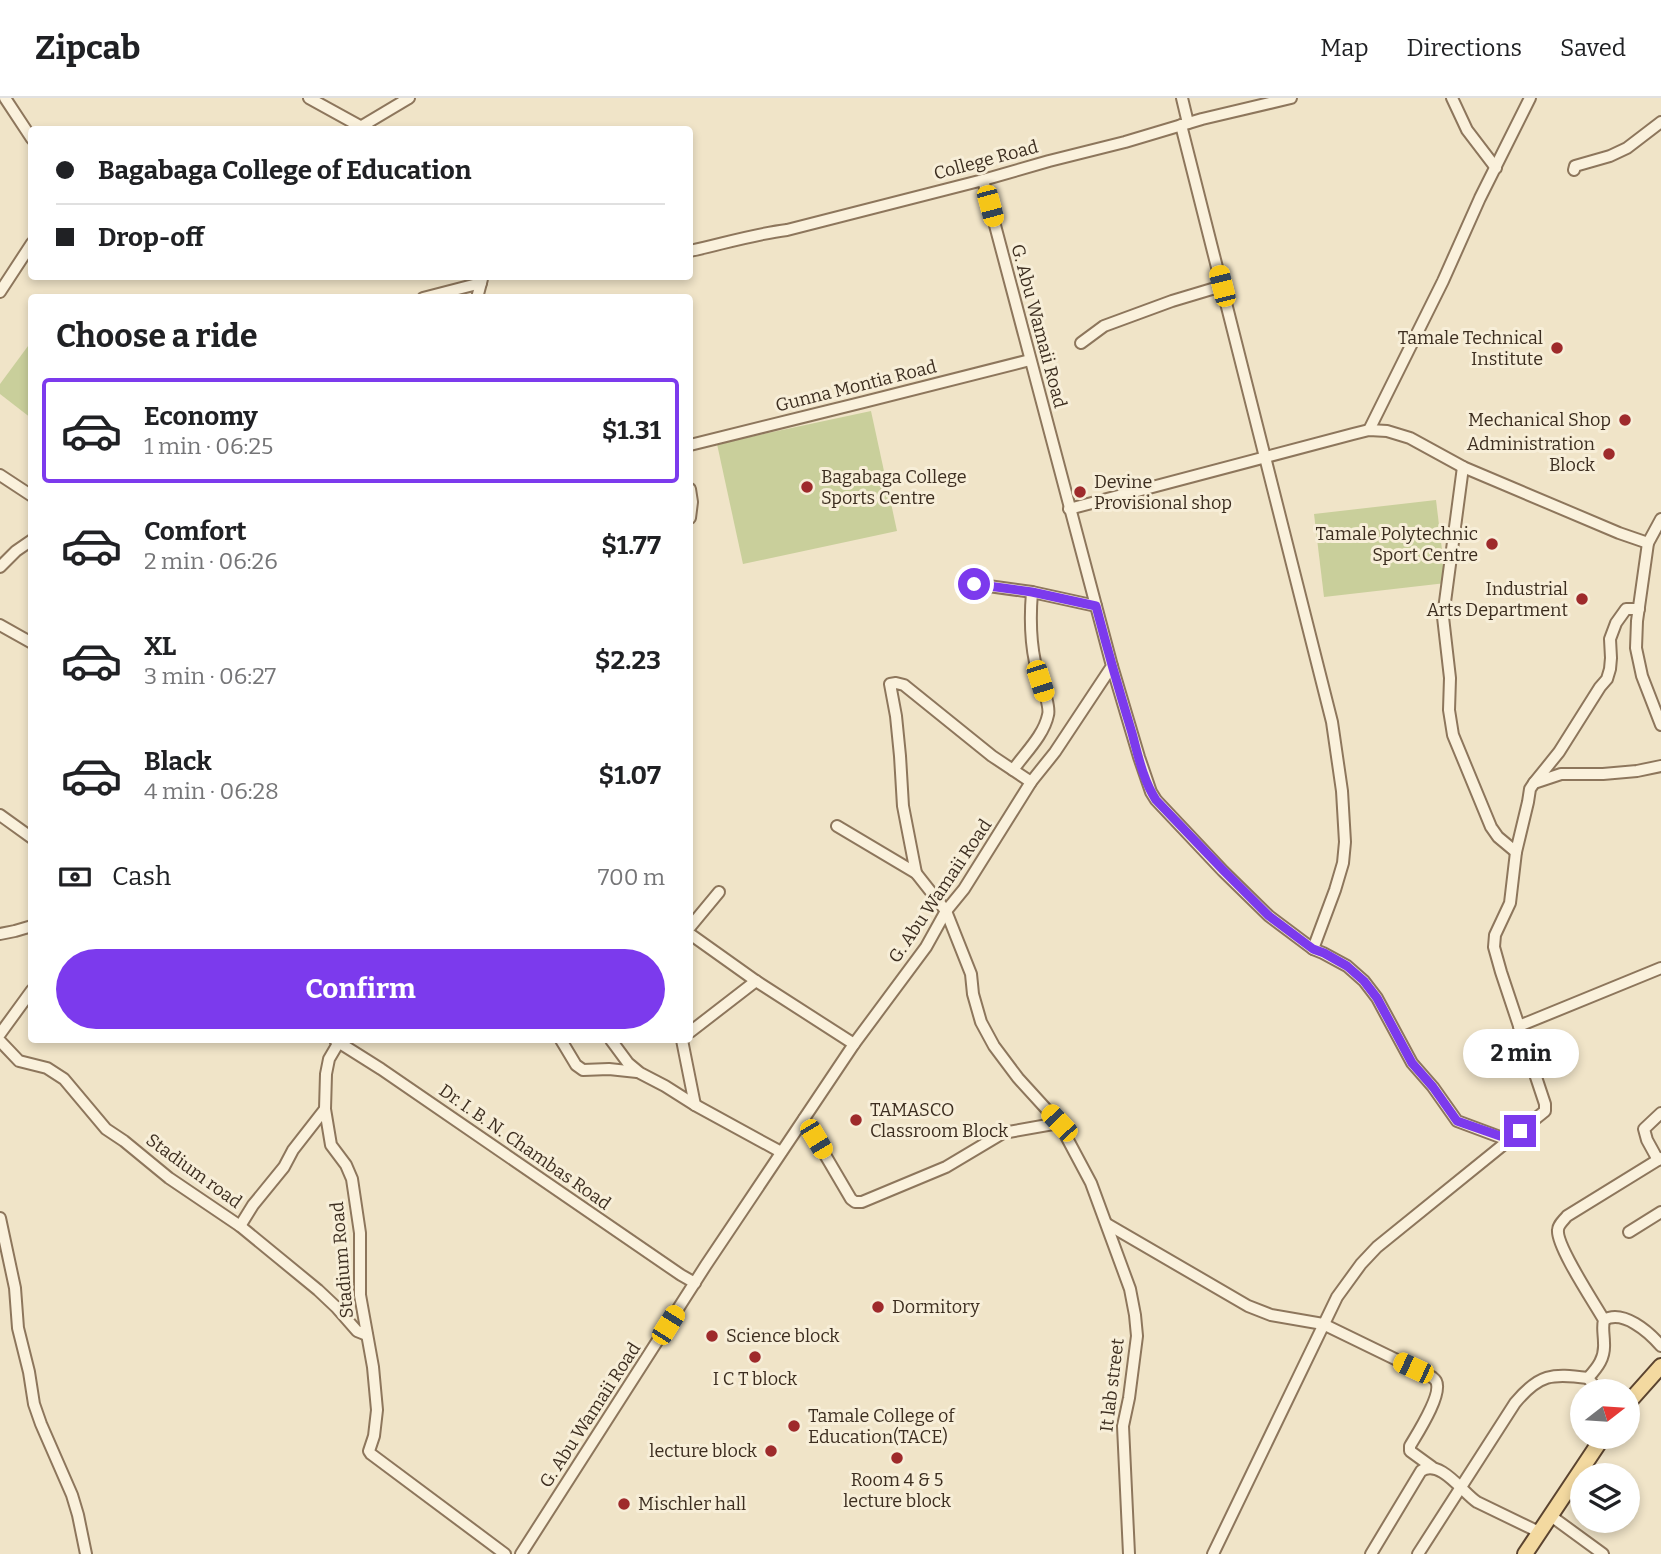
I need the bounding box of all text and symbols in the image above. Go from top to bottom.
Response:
text: Zipcab [35,28,140,68]
text: Map [1320,34,1369,62]
text: Directions [1407,34,1522,62]
text: Saved [1560,34,1626,62]
street label: College Road [931,135,1041,185]
text: Bagabaga College of Education [98,155,472,186]
car [975,183,1006,229]
text: Drop-off [98,222,204,253]
street label: G. Abu Wamaii Road [1007,242,1072,411]
car [1207,263,1238,309]
text: Choose a ride [56,317,257,355]
place label: Tamale Technical Institute [1398,327,1543,370]
marker: Tamale Technical Institute [1549,340,1565,356]
street label: Gunna Montia Road [773,355,939,417]
icon: car [60,399,123,462]
text: Economy [144,401,258,432]
place label: Mechanical Shop [1468,409,1611,431]
marker: Mechanical Shop [1617,412,1633,428]
text: $1.31 [602,415,661,446]
text: 1 min · 06:25 [144,432,273,460]
place label: Administration Block [1467,433,1596,476]
marker: Administration Block [1601,446,1617,462]
place label: Bagabaga College Sports Centre [821,466,967,509]
place label: Devine Provisional shop [1094,471,1232,514]
marker: Bagabaga College Sports Centre [799,479,815,495]
marker: Devine Provisional shop [1072,484,1088,500]
icon: car [60,514,123,577]
text: Comfort [144,516,247,547]
place label: Tamale Polytechnic Sport Centre [1315,523,1478,566]
text: $1.77 [601,530,661,561]
marker: Tamale Polytechnic Sport Centre [1484,536,1500,552]
text: 2 min · 06:26 [144,547,278,575]
route start [958,568,990,600]
place label: Industrial Arts Department [1426,578,1568,621]
marker: Industrial Arts Department [1574,591,1590,607]
icon: car [60,629,123,692]
text: XL [144,631,176,662]
text: $2.23 [595,645,661,676]
car [1024,658,1057,704]
text: 3 min · 06:27 [144,662,276,690]
icon: car [60,744,123,807]
text: Black [144,746,212,777]
text: $1.07 [599,760,661,791]
text: 4 min · 06:28 [144,777,279,805]
street label: G. Abu Wamaii Road [884,815,996,967]
icon: cash [56,858,94,896]
text: Cash [112,861,171,892]
text: 700 m [598,863,665,891]
button: Confirm [56,949,665,1029]
callout: 2 min [1462,1030,1578,1079]
text: 2 min [1490,1039,1552,1067]
street label: Dr. I. B. N. Chambas Road [435,1079,615,1215]
place label: TAMASCO Classroom Block [870,1099,1009,1142]
car [1037,1100,1082,1146]
marker: TAMASCO Classroom Block [848,1112,864,1128]
route end [1504,1115,1536,1147]
car [797,1116,836,1162]
street label: Stadium road [142,1129,246,1213]
street label: Stadium Road [326,1200,358,1319]
place label: Dormitory [892,1296,980,1318]
marker: Dormitory [870,1299,886,1315]
car [648,1302,689,1348]
place label: Science block [726,1325,840,1347]
marker: Science block [704,1328,720,1344]
street label: It lab street [1095,1336,1129,1433]
street label: G. Abu Wamaii Road [535,1338,645,1492]
marker: I C T block [747,1349,763,1365]
car [1390,1350,1437,1386]
place label: I C T block [713,1368,798,1390]
north arrow [1570,1379,1640,1449]
map controls [1570,1379,1640,1533]
place label: Tamale College of Education(TACE) [808,1405,956,1448]
marker: Tamale College of Education(TACE) [786,1418,802,1434]
place label: lecture block [649,1440,758,1462]
marker: lecture block [763,1443,779,1459]
marker: Room 4 & 5 lecture block [889,1450,905,1466]
button: layers [1570,1463,1640,1533]
place label: Room 4 & 5 lecture block [843,1469,952,1512]
place label: Mischler hall [638,1493,746,1515]
marker: Mischler hall [616,1496,632,1512]

